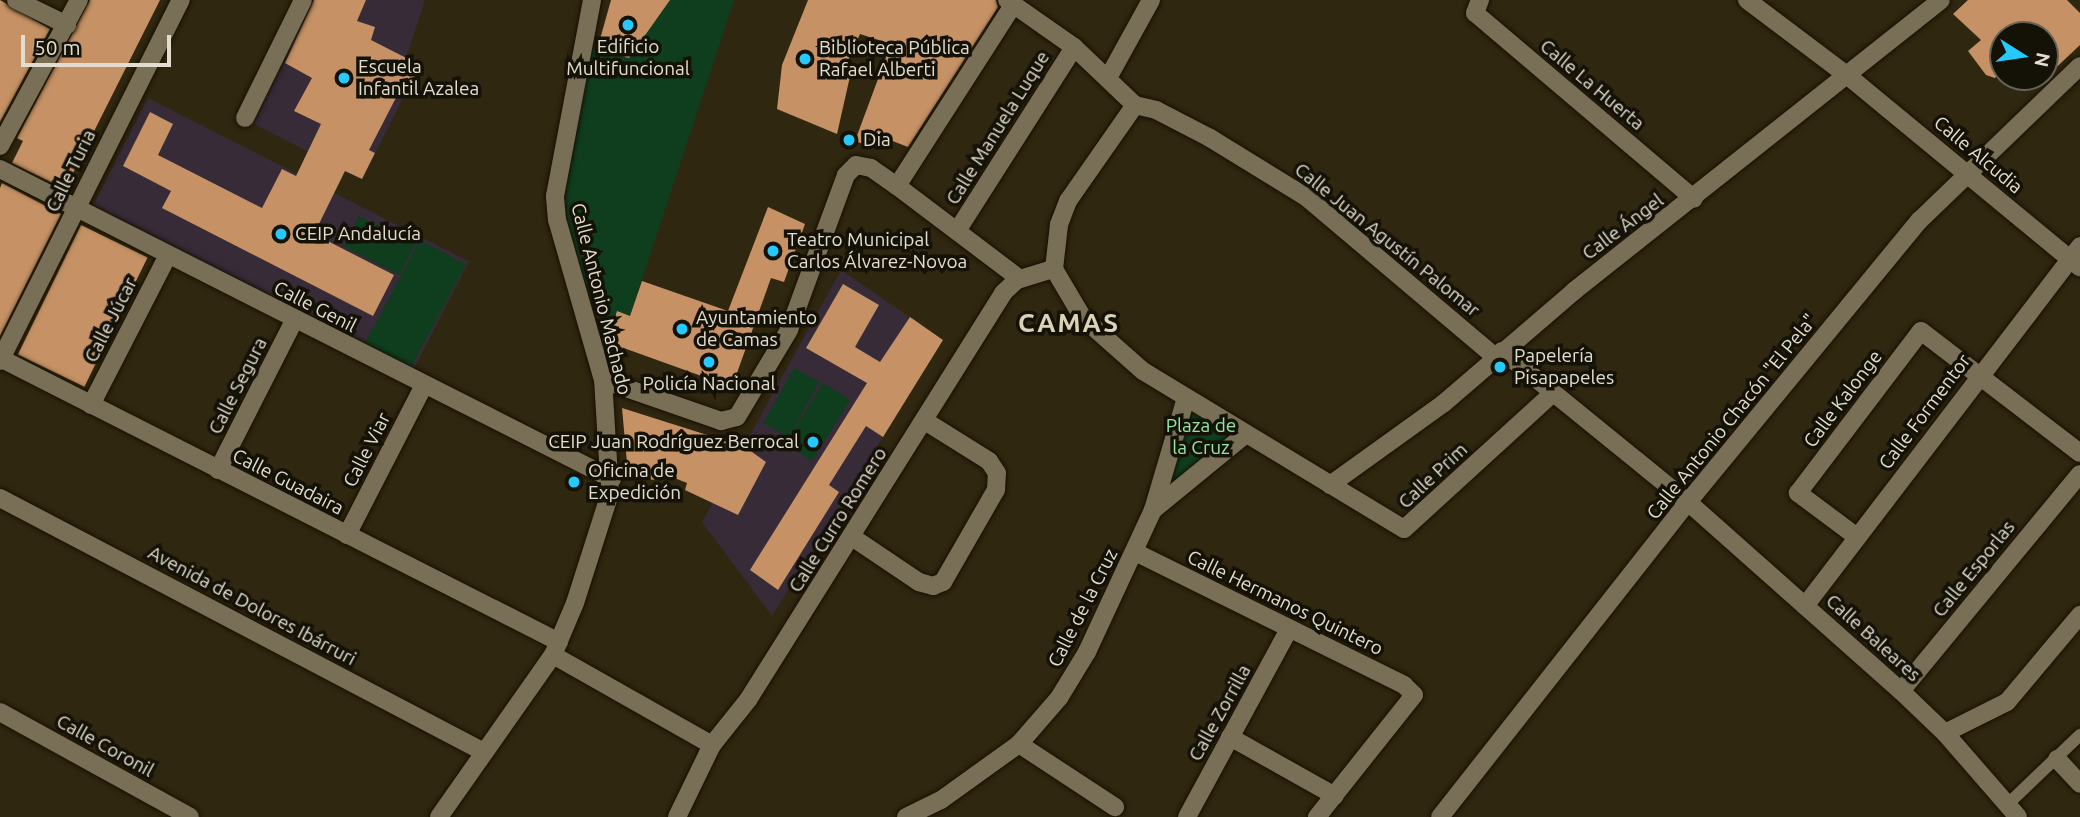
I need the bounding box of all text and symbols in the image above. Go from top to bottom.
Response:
marker: Edificio Multifuncional [620,17,636,33]
scale bar [24,21,175,65]
north arrow [1989,21,2059,91]
text: 50 m [34,35,81,59]
street label: Calle La Huerta [1535,35,1649,135]
place label: Edificio Multifuncional [566,36,690,80]
place label: Biblioteca Pública Rafael Alberti [819,37,970,81]
street label: Calle Manuela Luque [941,47,1055,209]
marker: Biblioteca Pública Rafael Alberti [797,51,813,67]
text: N [2030,51,2055,69]
place label: Escuela Infantil Azalea [358,56,479,100]
marker: Escuela Infantil Azalea [336,70,352,86]
street label: Calle Alcudia [1929,111,2027,199]
street label: Calle Turia [41,126,101,216]
place label: Dia [863,129,891,151]
marker: Dia [841,132,857,148]
street label: Calle Juan Agustín Palomar [1290,158,1484,322]
street label: Calle Ángel [1578,189,1668,265]
street label: Calle Antonio Machado [566,201,636,397]
place label: CEIP Andalucía [295,223,421,245]
marker: CEIP Andalucía [273,226,289,242]
place label: Teatro Municipal Carlos Álvarez-Novoa [787,229,967,273]
marker: Teatro Municipal Carlos Álvarez-Novoa [765,243,781,259]
street label: Calle Júcar [80,274,142,366]
street label: Calle Genil [270,276,360,338]
place label: Ayuntamiento de Camas [696,307,817,351]
district label: CAMAS [1019,307,1119,339]
street label: Calle Antonio Chacón "El Pela" [1642,310,1822,524]
marker: Ayuntamiento de Camas [674,321,690,337]
street label: Calle Segura [204,334,272,438]
place label: Papelería Pisapapeles [1514,345,1614,389]
street label: Calle Kalonge [1799,346,1887,452]
street label: Calle Formentor [1874,350,1976,474]
marker: Policía Nacional [701,354,717,370]
marker: Papelería Pisapapeles [1492,359,1508,375]
place label: Policía Nacional [643,373,775,395]
street label: Calle Viar [339,409,395,491]
park label: Plaza de la Cruz [1166,415,1236,459]
place label: CEIP Juan Rodríguez Berrocal [548,431,799,453]
marker: CEIP Juan Rodríguez Berrocal [805,434,821,450]
street label: Calle Prim [1394,438,1472,514]
street label: Calle Curro Romero [784,443,892,597]
street label: Calle Guadaira [229,444,347,520]
place label: Oficina de Expedición [588,460,681,504]
marker: Oficina de Expedición [566,474,582,490]
street label: Calle Esporlas [1928,516,2020,622]
street label: Avenida de Dolores Ibárruri [144,541,360,671]
street label: Calle de la Cruz [1043,545,1123,671]
street label: Calle Hermanos Quintero [1183,546,1387,660]
street label: Calle Baleares [1821,590,1925,686]
street label: Calle Zorrilla [1184,661,1256,765]
street label: Calle Coronil [52,710,158,782]

